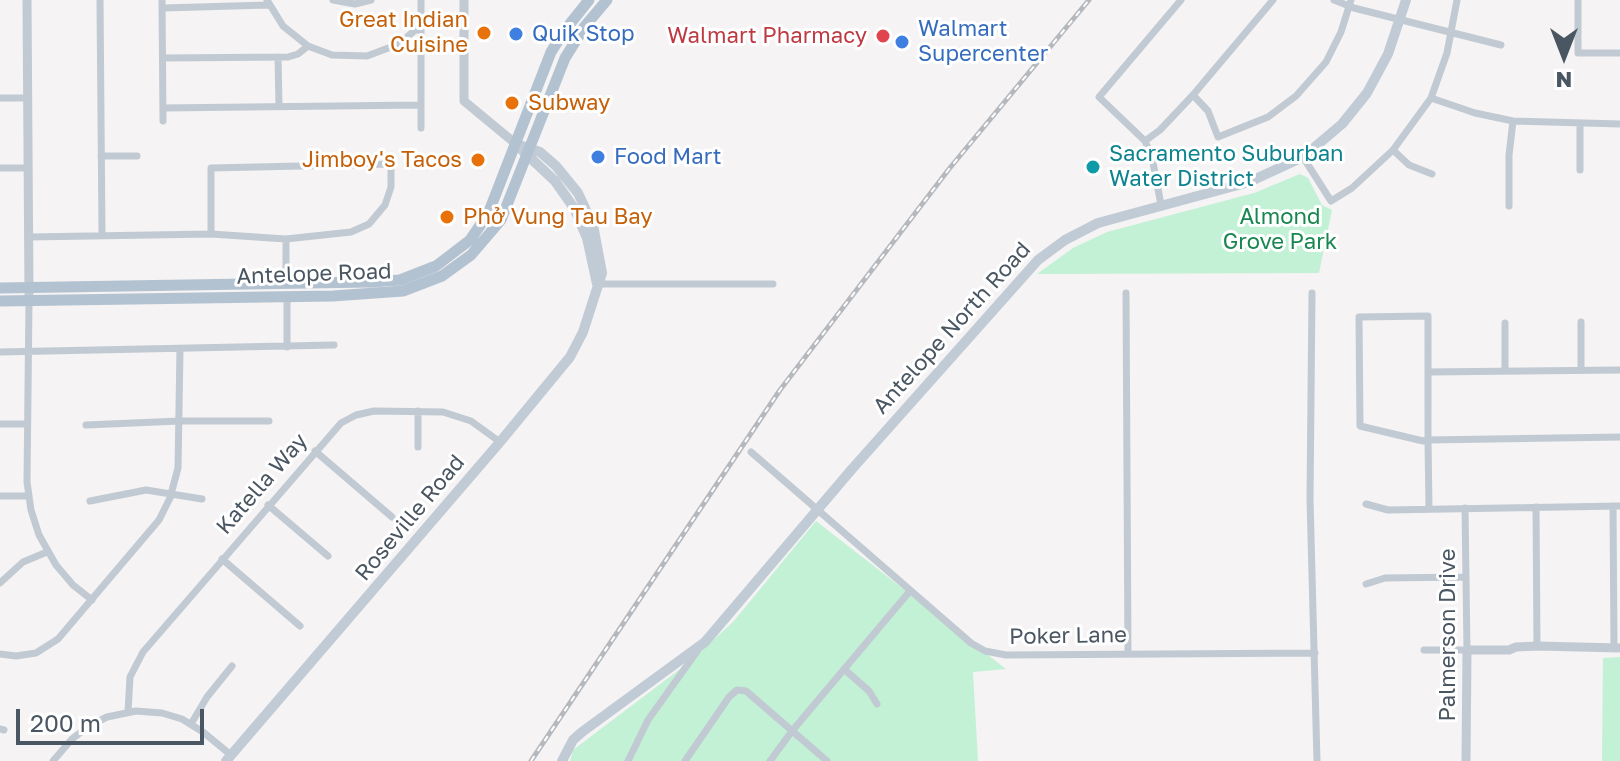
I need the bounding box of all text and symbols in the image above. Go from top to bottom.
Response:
place label: Great Indian Cuisine [339,7,468,58]
place label: Walmart Supercenter [918,16,1048,68]
north arrow [1524,16,1604,96]
place label: Quik Stop [532,21,635,47]
place label: Walmart Pharmacy [667,23,867,49]
marker: Great Indian Cuisine [475,24,493,42]
marker: Quik Stop [507,25,525,43]
marker: Walmart Pharmacy [874,27,892,45]
marker: Walmart Supercenter [893,33,911,51]
text: N [1556,67,1572,94]
place label: Subway [528,90,610,116]
marker: Subway [503,94,521,112]
place label: Sacramento Suburban Water District [1109,141,1344,192]
place label: Food Mart [614,144,721,170]
place label: Jimboy's Tacos [302,147,462,173]
marker: Food Mart [589,148,607,166]
marker: Jimboy's Tacos [469,151,487,169]
marker: Sacramento Suburban Water District [1084,158,1102,176]
place label: Phở Vung Tau Bay [463,204,653,230]
park label: Almond Grove Park [1223,204,1337,256]
marker: Phở Vung Tau Bay [438,208,456,226]
street label: Antelope North Road [868,237,1036,419]
street label: Antelope Road [236,258,392,290]
street label: Katella Way [211,428,313,540]
street label: Roseville Road [350,450,470,586]
street label: Palmerson Drive [1435,549,1461,721]
street label: Poker Lane [1009,622,1127,650]
scale bar [20,693,208,743]
text: 200 m [30,708,101,737]

